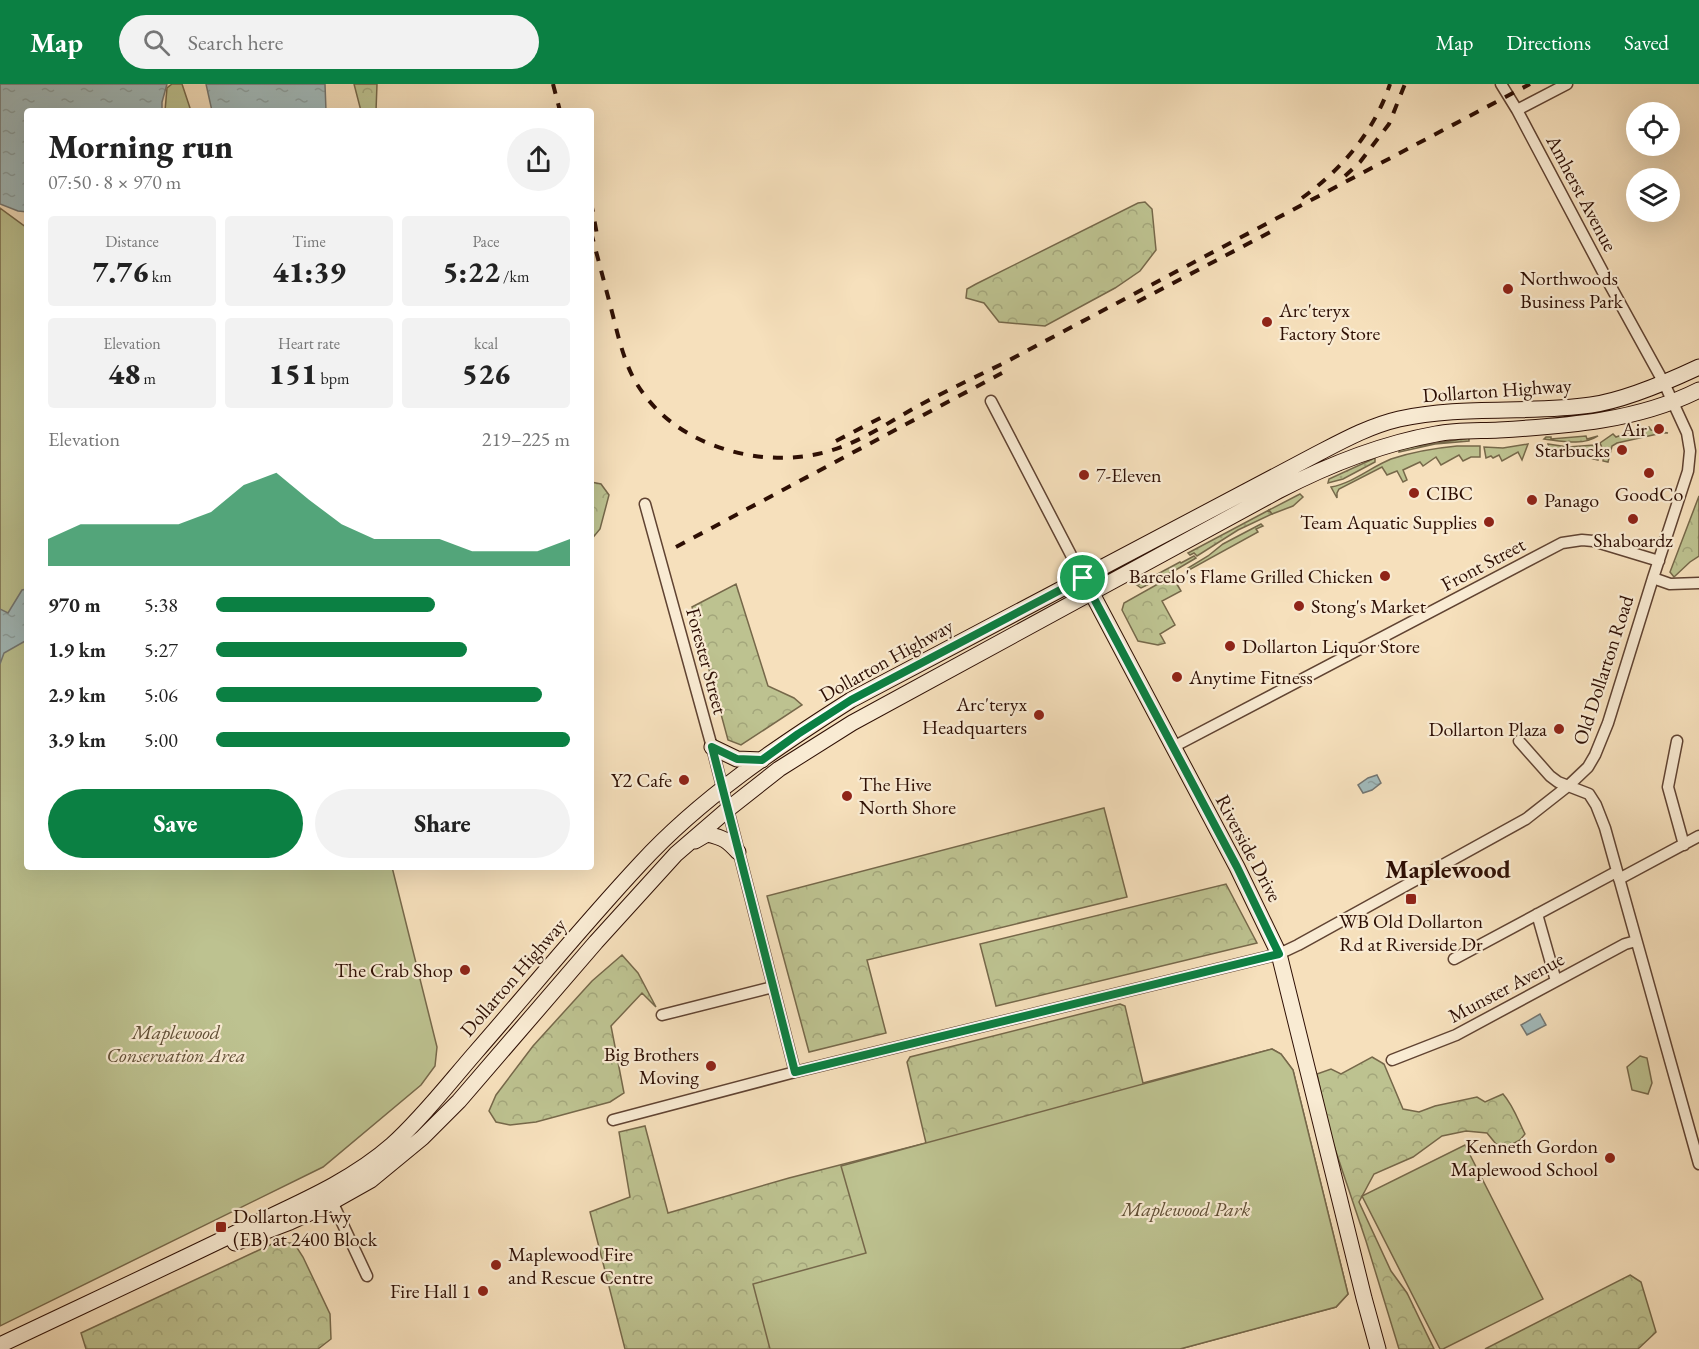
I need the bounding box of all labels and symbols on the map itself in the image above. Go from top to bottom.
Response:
street label: Amherst Avenue [1540,129,1624,256]
place label: Northwoods Business Park [1520,265,1624,314]
marker: Northwoods Business Park [1501,282,1515,296]
place label: Arc'teryx Factory Store [1278,297,1381,346]
marker: Arc'teryx Factory Store [1260,315,1274,329]
street label: Dollarton Highway [1422,372,1573,408]
place label: Air [1621,416,1647,442]
marker: Air [1652,422,1666,436]
place label: Starbucks [1535,437,1610,463]
marker: Starbucks [1615,443,1629,457]
place label: 7-Eleven [1096,462,1162,488]
marker: GoodCo [1642,466,1656,480]
marker: 7-Eleven [1077,468,1091,482]
place label: CIBC [1426,480,1473,506]
place label: GoodCo [1615,481,1683,507]
marker: CIBC [1407,486,1421,500]
place label: Panago [1544,487,1599,513]
marker: Panago [1525,493,1539,507]
place label: Team Aquatic Supplies [1300,509,1477,535]
marker: Shaboardz [1626,512,1640,526]
marker: Team Aquatic Supplies [1482,515,1496,529]
place label: Shaboardz [1593,527,1673,553]
street label: Front Street [1436,531,1530,597]
pin [1057,552,1108,603]
place label: Barcelo's Flame Grilled Chicken [1129,563,1373,589]
marker: Barcelo's Flame Grilled Chicken [1378,569,1392,583]
street label: Old Dollarton Road [1567,591,1640,748]
place label: Stong's Market [1311,593,1427,619]
marker: Stong's Market [1292,599,1306,613]
street label: Forester Street [680,605,734,718]
street label: Dollarton Highway [814,612,958,708]
place label: Dollarton Liquor Store [1242,633,1420,659]
marker: Dollarton Liquor Store [1223,639,1237,653]
place label: Anytime Fitness [1188,664,1313,690]
marker: Anytime Fitness [1170,670,1184,684]
place label: Arc'teryx Headquarters [922,691,1027,740]
marker: Arc'teryx Headquarters [1032,708,1046,722]
place label: Dollarton Plaza [1428,716,1547,742]
marker: Dollarton Plaza [1552,722,1566,736]
place label: Y2 Cafe [611,767,672,793]
place label: The Hive North Shore [859,771,956,820]
marker: Y2 Cafe [677,773,691,787]
marker: The Hive North Shore [840,789,854,803]
street label: Riverside Drive [1210,790,1288,906]
district label: Maplewood [1385,852,1512,886]
marker: WB Old Dollarton Rd at Riverside Dr [1404,892,1418,906]
place label: WB Old Dollarton Rd at Riverside Dr [1339,908,1483,957]
street label: Dollarton Highway [454,912,572,1042]
street label: Munster Avenue [1443,945,1569,1028]
place label: The Crab Shop [334,957,453,983]
marker: The Crab Shop [458,963,472,977]
park label: Maplewood Conservation Area [106,1019,246,1068]
place label: Big Brothers Moving [604,1041,699,1090]
marker: Big Brothers Moving [704,1059,718,1073]
place label: Kenneth Gordon Maplewood School [1451,1133,1598,1182]
marker: Kenneth Gordon Maplewood School [1603,1151,1617,1165]
park label: Maplewood Park [1121,1196,1250,1222]
place label: Dollarton Hwy (EB) at 2400 Block [233,1203,378,1252]
marker: Dollarton Hwy (EB) at 2400 Block [214,1220,228,1234]
place label: Maplewood Fire and Rescue Centre [508,1241,653,1290]
marker: Maplewood Fire and Rescue Centre [489,1258,503,1272]
place label: Fire Hall 1 [390,1278,471,1304]
marker: Fire Hall 1 [476,1284,490,1298]

